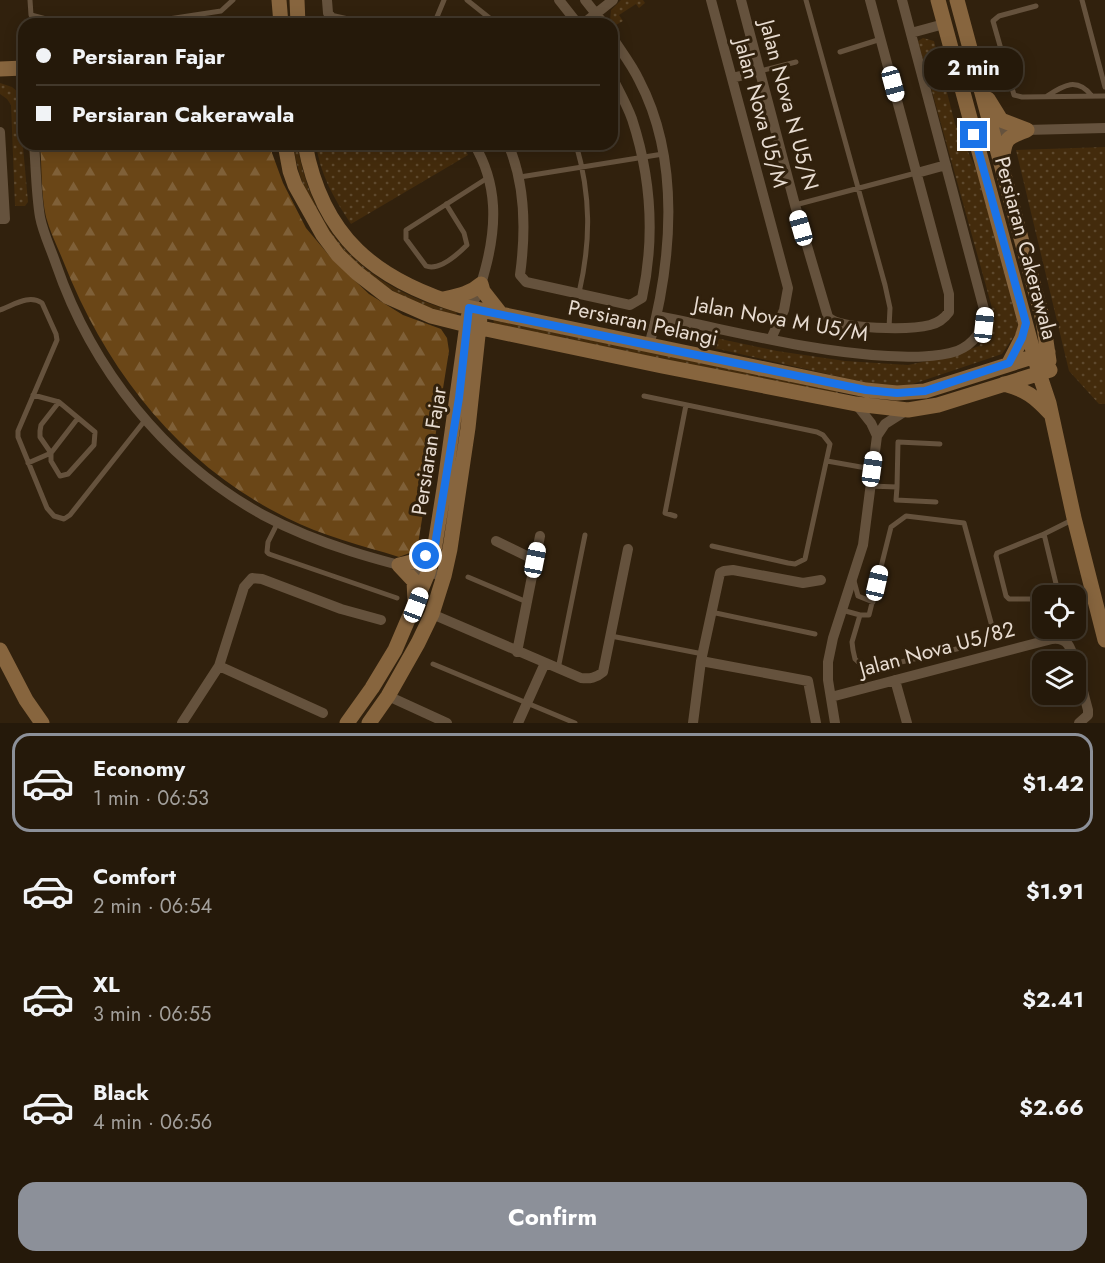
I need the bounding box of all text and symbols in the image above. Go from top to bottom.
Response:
street label: Jalan Nova N U5/N [751,14,826,193]
street label: Jalan Nova U5/M [726,32,795,191]
text: Persiaran Fajar [72,40,225,72]
callout: 2 min [924,48,1024,90]
text: 2 min [947,54,1000,83]
car [880,64,906,104]
text: Persiaran Cakerawala [72,98,294,130]
route end [960,121,987,148]
street label: Persiaran Cakerawala [987,153,1065,343]
car [787,208,815,248]
street label: Jalan Nova M U5/M [688,288,871,349]
street label: Persiaran Pelangi [565,292,721,354]
car [973,306,995,344]
street label: Persiaran Fajar [404,384,454,518]
car [861,450,883,488]
car [523,541,547,579]
route start [412,542,439,569]
car [864,563,890,603]
car [401,585,431,625]
map controls [1032,585,1086,705]
button: locate [1032,585,1086,639]
street label: Jalan Nova U5/82 [853,614,1018,685]
button: layers [1032,651,1086,705]
text: Economy [93,752,185,784]
icon: car [21,756,75,810]
text: $1.42 [1022,767,1084,799]
text: 1 min · 06:53 [93,784,209,813]
text: Comfort [93,860,176,892]
icon: car [21,864,75,918]
text: $1.91 [1026,875,1084,907]
text: 2 min · 06:54 [93,892,212,921]
text: XL [93,968,120,1000]
icon: car [21,972,75,1026]
text: $2.41 [1022,983,1084,1015]
text: 3 min · 06:55 [93,1000,211,1029]
text: Black [93,1076,149,1108]
icon: car [21,1080,75,1134]
text: $2.66 [1019,1091,1084,1123]
text: 4 min · 06:56 [93,1108,212,1137]
button: Confirm [18,1182,1087,1251]

